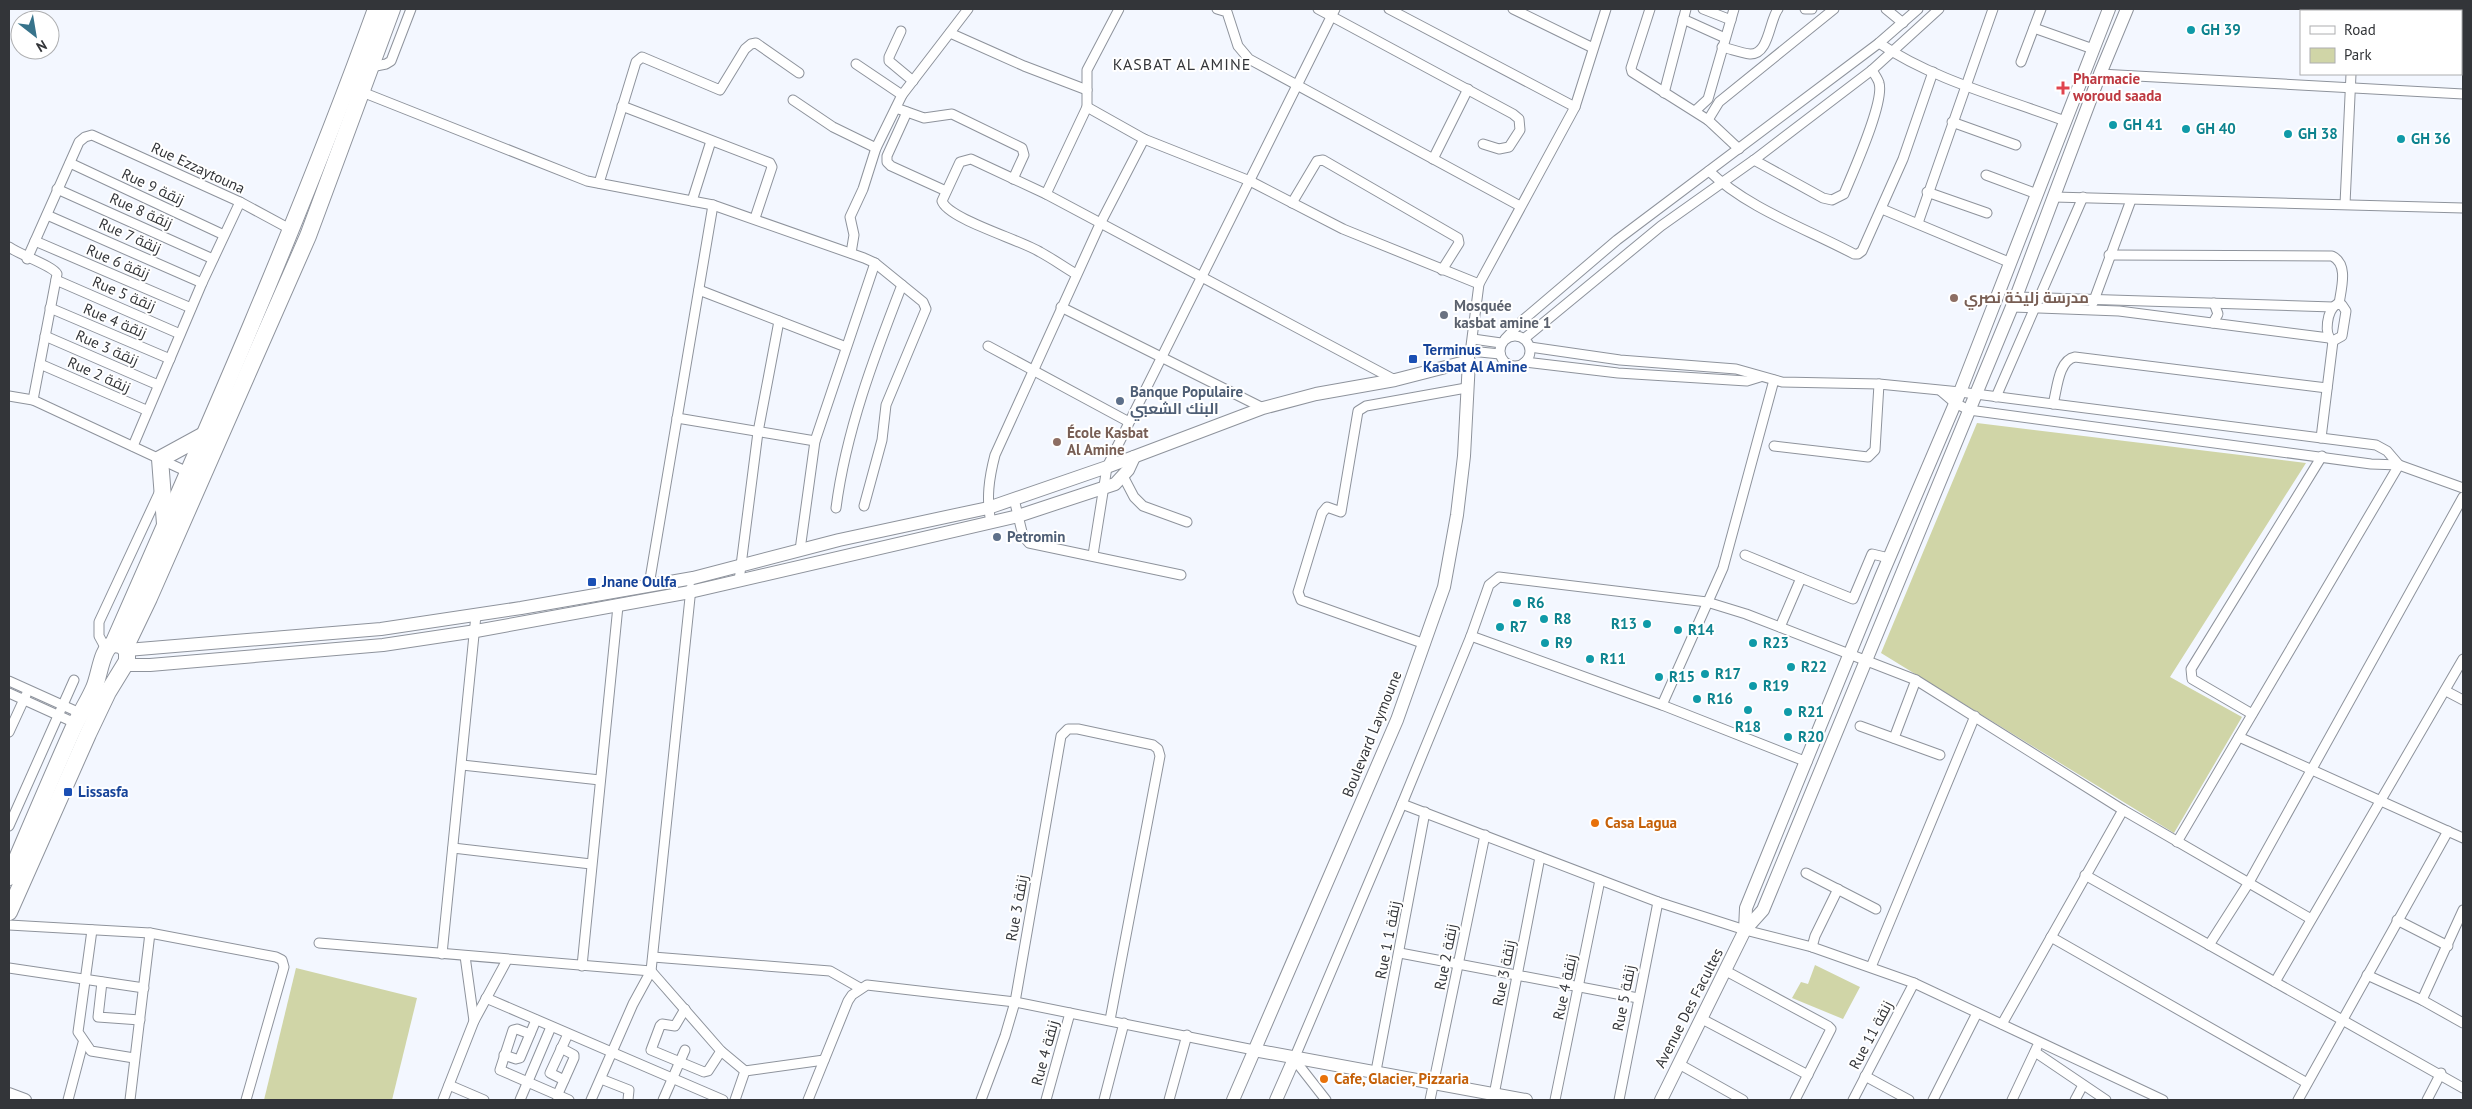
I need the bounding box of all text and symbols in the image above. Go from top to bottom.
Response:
north arrow [10,10,60,60]
legend [2300,10,2462,75]
place label: GH 39 [2201,20,2241,39]
text: Road [2344,20,2376,39]
marker: GH 39 [2185,24,2197,36]
text: N [33,36,50,56]
text: Park [2344,45,2372,64]
district label: KASBAT AL AMINE [1113,54,1251,74]
place label: Pharmacie woroud saada [2072,69,2162,105]
marker: Pharmacie woroud saada [2057,82,2069,94]
place label: GH 41 [2123,115,2163,134]
marker: GH 41 [2107,119,2119,131]
place label: GH 40 [2196,119,2236,138]
marker: GH 40 [2180,123,2192,135]
place label: GH 38 [2298,124,2338,143]
marker: GH 38 [2282,128,2294,140]
place label: GH 36 [2411,129,2451,148]
marker: GH 36 [2395,133,2407,145]
street label: Rue Ezzaytouna [148,138,248,198]
street label: Rue 9 زنقة [119,164,188,209]
street label: Rue 8 زنقة [107,188,176,233]
street label: Rue 7 زنقة [96,213,164,258]
street label: Rue 6 زنقة [84,240,153,283]
street label: Rue 5 زنقة [90,272,159,315]
place label: مدرسة زليخة نصري [1964,288,2089,310]
marker: مدرسة زليخة نصري [1948,292,1960,304]
place label: Mosquée kasbat amine 1 [1454,296,1551,332]
street label: Rue 4 زنقة [81,299,150,342]
marker: Mosquée kasbat amine 1 [1438,309,1450,321]
street label: Rue 3 زنقة [73,325,142,370]
place label: Terminus Kasbat Al Amine [1423,340,1528,376]
street label: Rue 2 زنقة [65,352,134,397]
marker: Terminus Kasbat Al Amine [1407,353,1419,365]
place label: Banque Populaire البنك الشعبي [1130,382,1243,421]
marker: Banque Populaire البنك الشعبي [1114,395,1126,407]
place label: École Kasbat Al Amine [1067,423,1149,459]
marker: École Kasbat Al Amine [1051,436,1063,448]
place label: Petromin [1007,527,1066,546]
marker: Petromin [991,531,1003,543]
place label: Jnane Oulfa [601,572,677,591]
marker: Jnane Oulfa [586,576,598,588]
place label: R6 [1527,593,1545,612]
marker: R6 [1511,597,1523,609]
place label: R8 [1554,609,1572,628]
marker: R8 [1538,613,1550,625]
place label: R13 [1611,614,1637,633]
place label: R7 [1510,617,1528,636]
marker: R13 [1641,618,1653,630]
place label: R14 [1688,620,1715,639]
marker: R7 [1494,621,1506,633]
marker: R14 [1672,624,1684,636]
place label: R9 [1555,633,1573,652]
place label: R23 [1763,633,1789,652]
marker: R9 [1539,637,1551,649]
marker: R23 [1747,637,1759,649]
place label: R11 [1600,649,1626,668]
marker: R11 [1584,653,1596,665]
place label: R22 [1801,657,1827,676]
marker: R22 [1785,661,1797,673]
place label: R17 [1715,664,1741,683]
place label: R15 [1669,667,1695,686]
street label: Boulevard Laymoune [1338,668,1406,800]
marker: R17 [1699,668,1711,680]
marker: R15 [1653,671,1665,683]
place label: R19 [1763,676,1789,695]
marker: R19 [1747,680,1759,692]
place label: R16 [1707,689,1733,708]
marker: R16 [1691,693,1703,705]
place label: R21 [1798,702,1824,721]
marker: R18 [1742,704,1754,716]
marker: R21 [1782,706,1794,718]
place label: R18 [1735,717,1761,736]
place label: R20 [1798,727,1824,746]
marker: R20 [1782,731,1794,743]
place label: Lissasfa [78,782,128,801]
marker: Lissasfa [62,786,74,798]
place label: Casa Lagua [1605,813,1677,832]
marker: Casa Lagua [1589,817,1601,829]
street label: Rue 3 زنقة [1001,873,1032,943]
street label: Rue 1 زنقة 1 [1371,899,1404,981]
street label: Rue 2 زنقة [1430,922,1461,992]
street label: Rue 3 زنقة [1488,938,1519,1008]
street label: Avenue Des Facultes [1650,945,1727,1071]
street label: Rue 4 زنقة [1548,952,1581,1022]
street label: Rue 5 زنقة [1608,963,1639,1033]
street label: Rue 11 زنقة [1845,997,1897,1072]
street label: Rue 4 زنقة [1027,1018,1062,1088]
place label: Cafe, Glacier, Pizzaria [1334,1069,1469,1088]
marker: Cafe, Glacier, Pizzaria [1318,1073,1330,1085]

